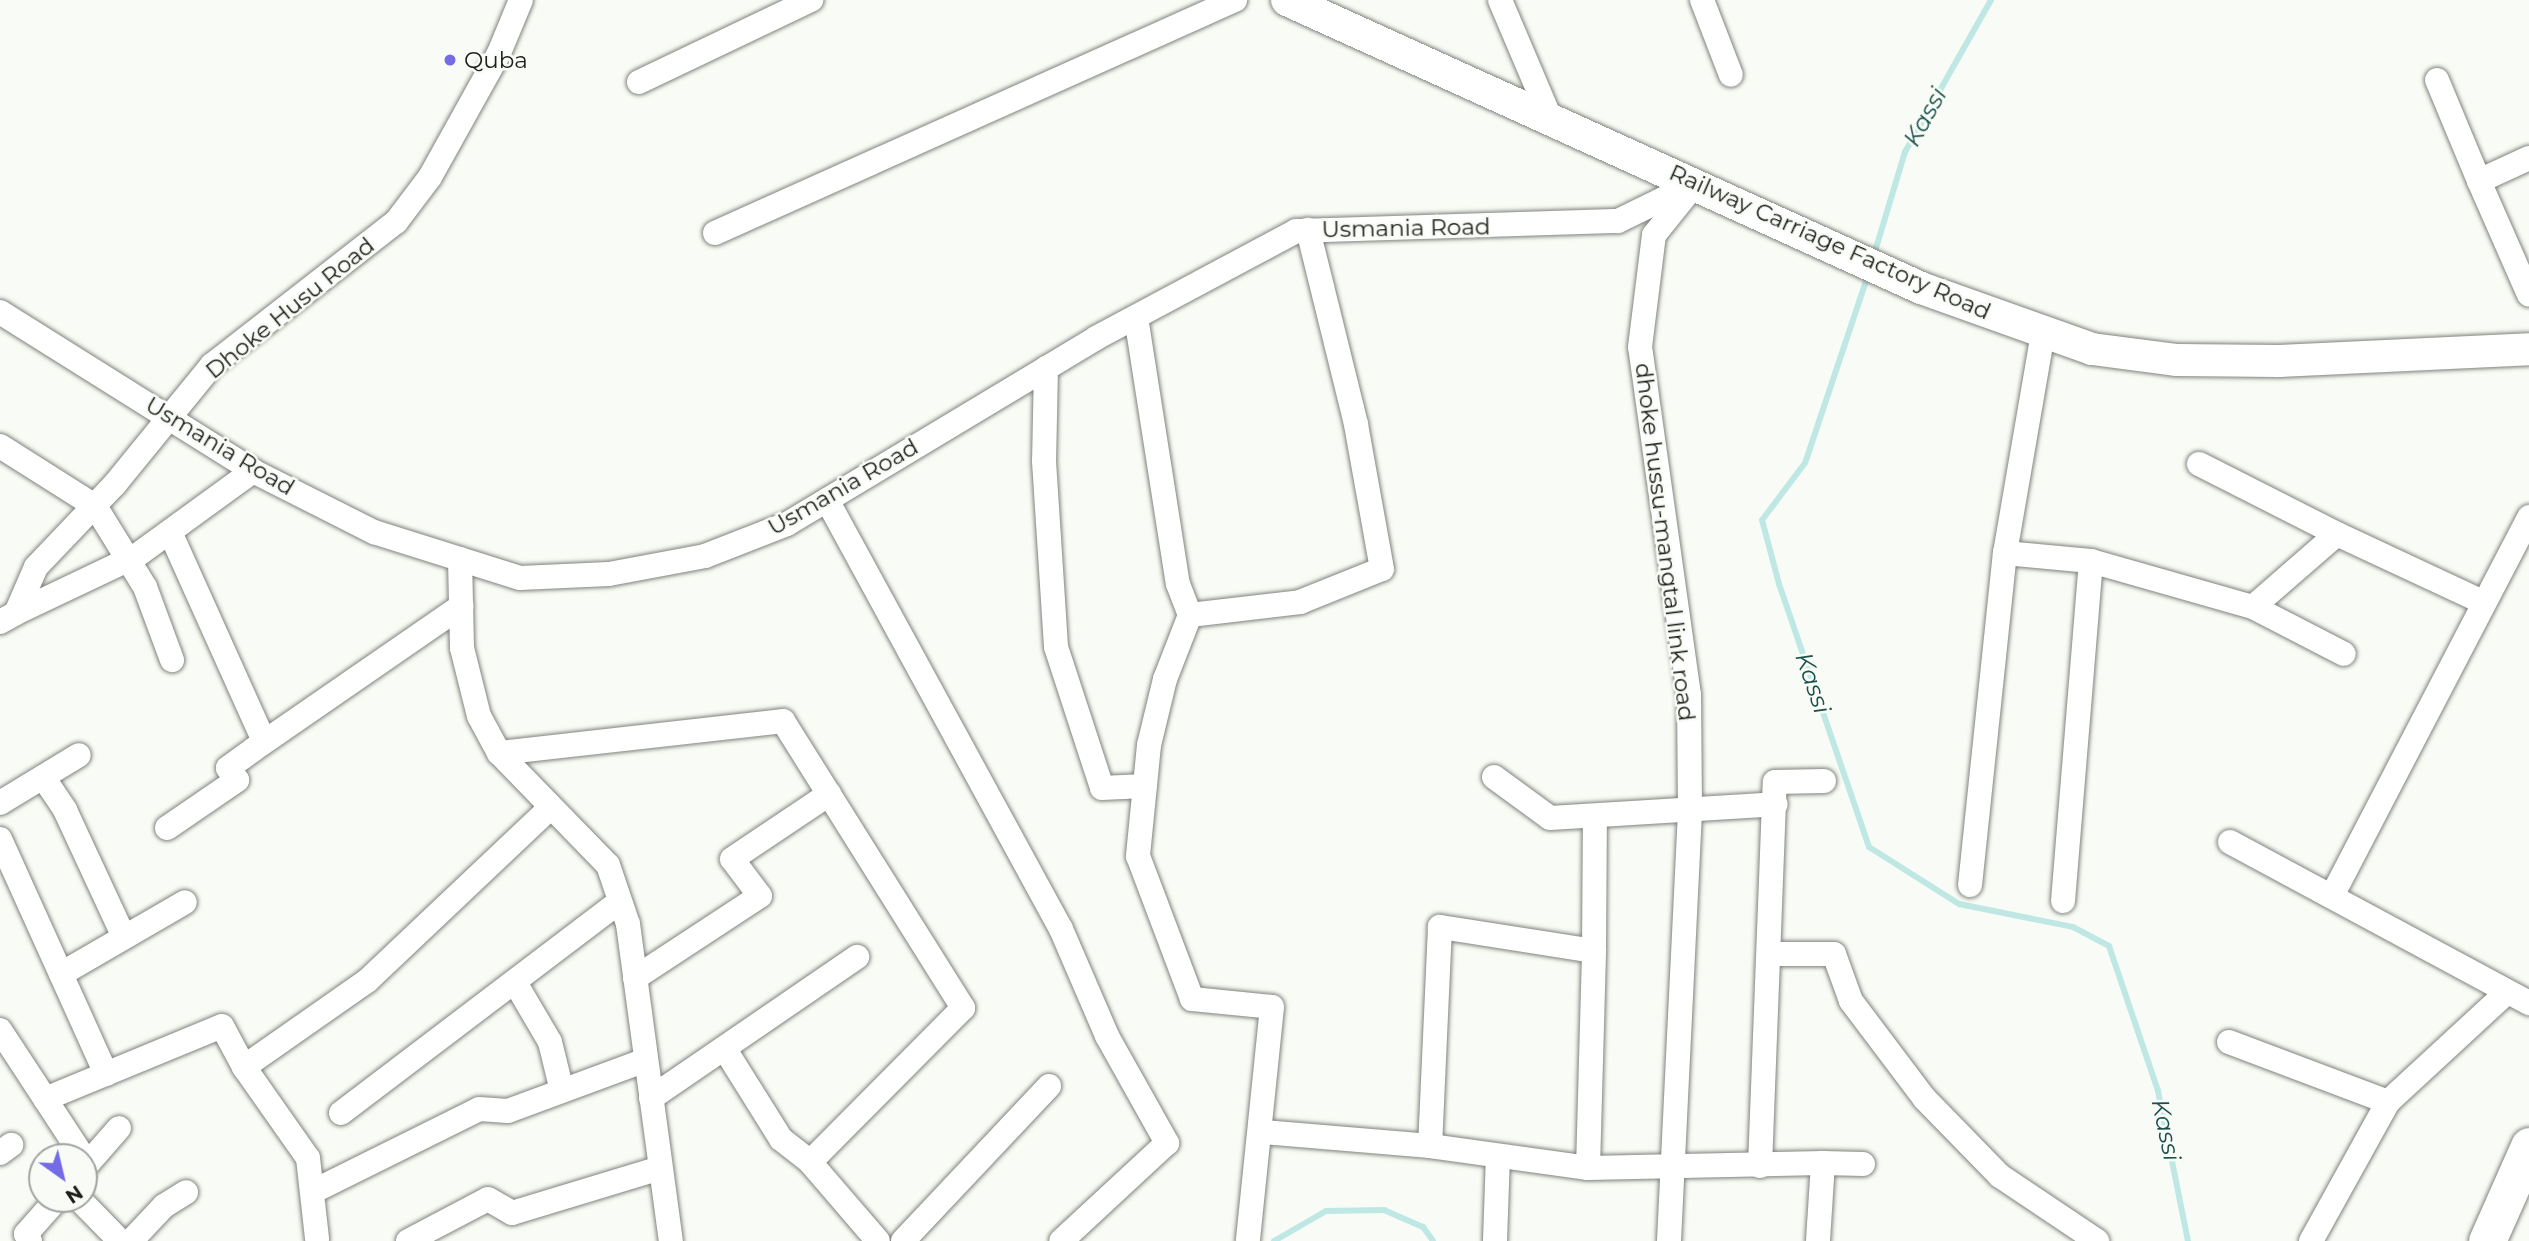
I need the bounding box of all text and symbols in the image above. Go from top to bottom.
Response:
place label: Quba [464,46,528,74]
marker: Quba [442,52,458,68]
water label: Kassi [1897,83,1953,151]
street label: Railway Carriage Factory Road [1665,158,1995,326]
street label: Usmania Road [1321,213,1491,243]
street label: Dhoke Husu Road [200,231,380,385]
street label: dhoke hussu-mangtal link road [1629,361,1701,723]
street label: Usmania Road [141,391,299,501]
street label: Usmania Road [763,433,923,541]
water label: Kassi [1789,649,1837,717]
water label: Kassi [2145,1096,2187,1164]
north arrow [28,1143,98,1213]
text: N [61,1180,87,1208]

